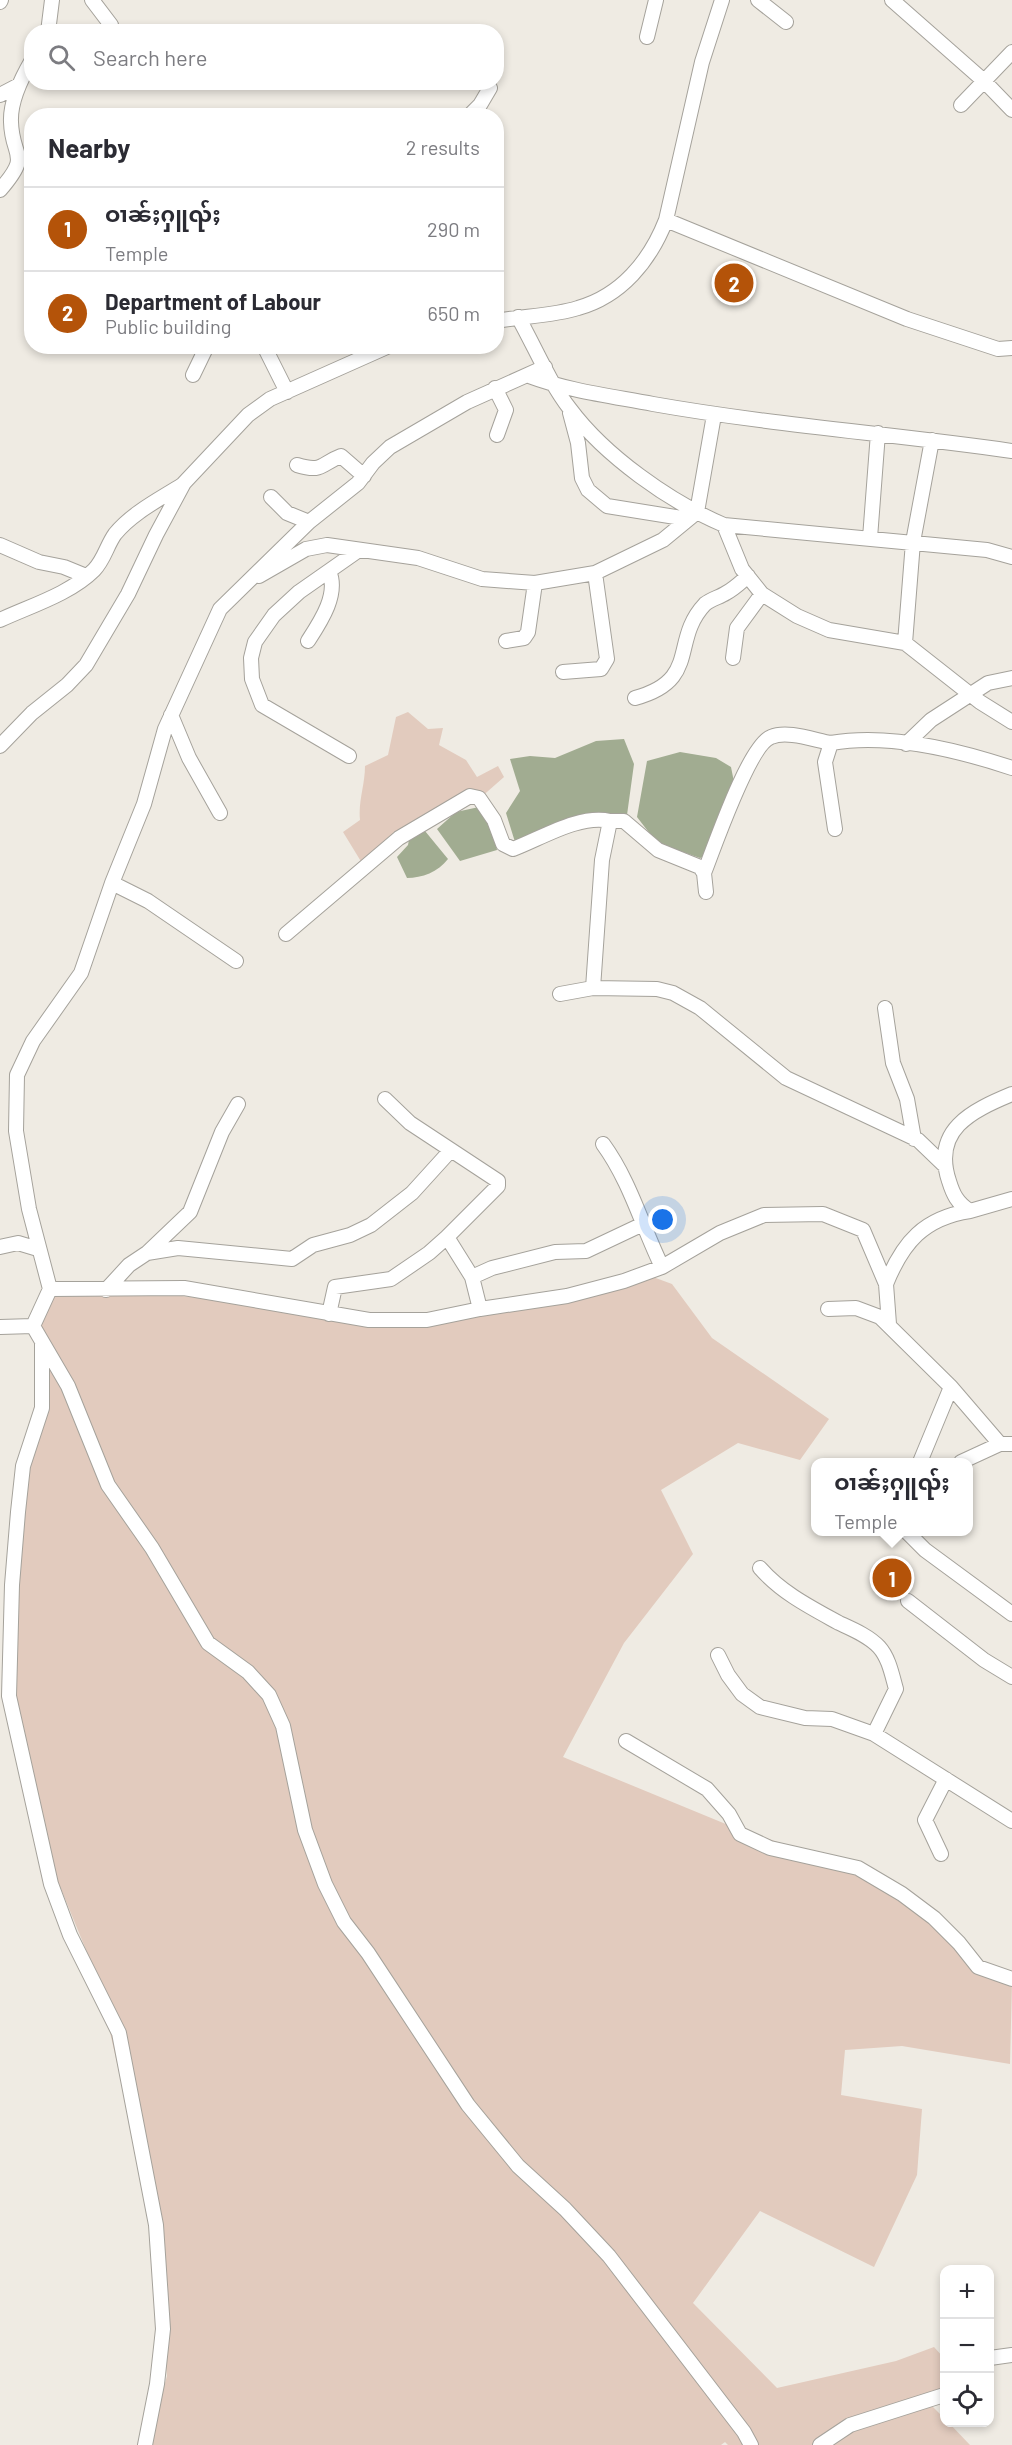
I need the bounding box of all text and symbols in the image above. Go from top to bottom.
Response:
search box [24,24,504,90]
icon: search [45,41,78,74]
text: Search here [93,44,207,70]
text: Nearby [48,132,130,163]
text: 2 results [406,135,480,159]
text: ဝၢၼ်ႈႁူၺ်ႈ [105,200,221,226]
text: 1 [64,217,71,241]
text: 290 m [427,217,480,241]
text: Temple [105,241,168,265]
pin: 2 [714,260,754,306]
text: Department of Labour [105,288,321,314]
text: 2 [62,301,73,325]
text: 650 m [428,301,480,325]
text: Public building [105,314,231,338]
your location [648,1205,677,1234]
popup [811,1458,973,1536]
text: ဝၢၼ်ႈႁူၺ်ႈ [834,1468,950,1494]
text: Temple [834,1509,898,1533]
pin: 1 [872,1556,912,1600]
map controls [940,2265,994,2427]
button: + [940,2265,994,2319]
button: − [940,2319,994,2373]
button: locate [940,2373,994,2427]

